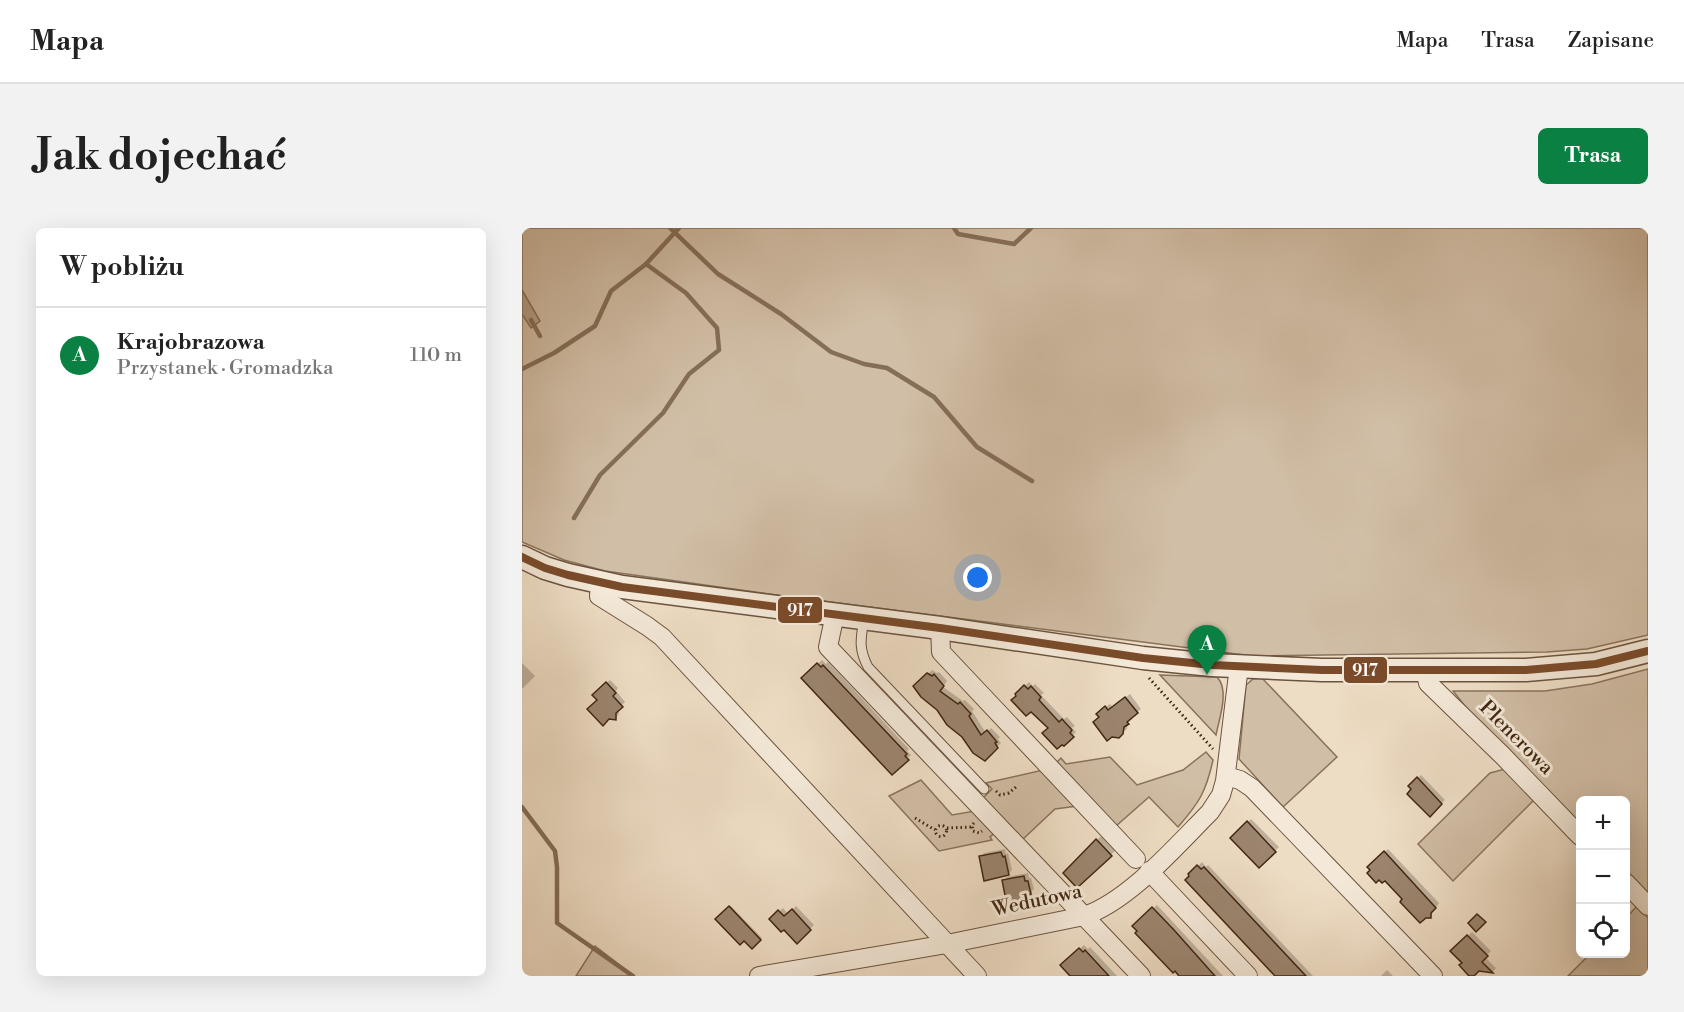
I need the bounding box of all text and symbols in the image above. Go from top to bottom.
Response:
text: Mapa [30,24,104,59]
text: Mapa [1396,28,1448,54]
text: Trasa [1481,28,1535,54]
text: Zapisane [1568,28,1654,54]
button: Trasa [1538,128,1648,184]
text: Jak dojechać [36,130,287,183]
text: W pobliżu [60,251,184,283]
text: Krajobrazowa [117,329,265,356]
text: A [72,343,87,368]
text: 110 m [410,343,462,368]
text: Przystanek · Gromadzka [117,356,333,381]
your location [963,563,992,592]
line badge: 917 [777,596,823,624]
text: 917 [787,601,813,621]
pin: A [1188,626,1226,675]
line badge: 917 [1343,656,1388,684]
text: 917 [1352,661,1378,681]
street label: Plenerowa [1474,696,1559,781]
map controls [1576,796,1630,958]
button: + [1576,796,1630,850]
button: − [1576,850,1630,904]
street label: Wedutowa [989,879,1085,923]
button: locate [1576,904,1630,958]

